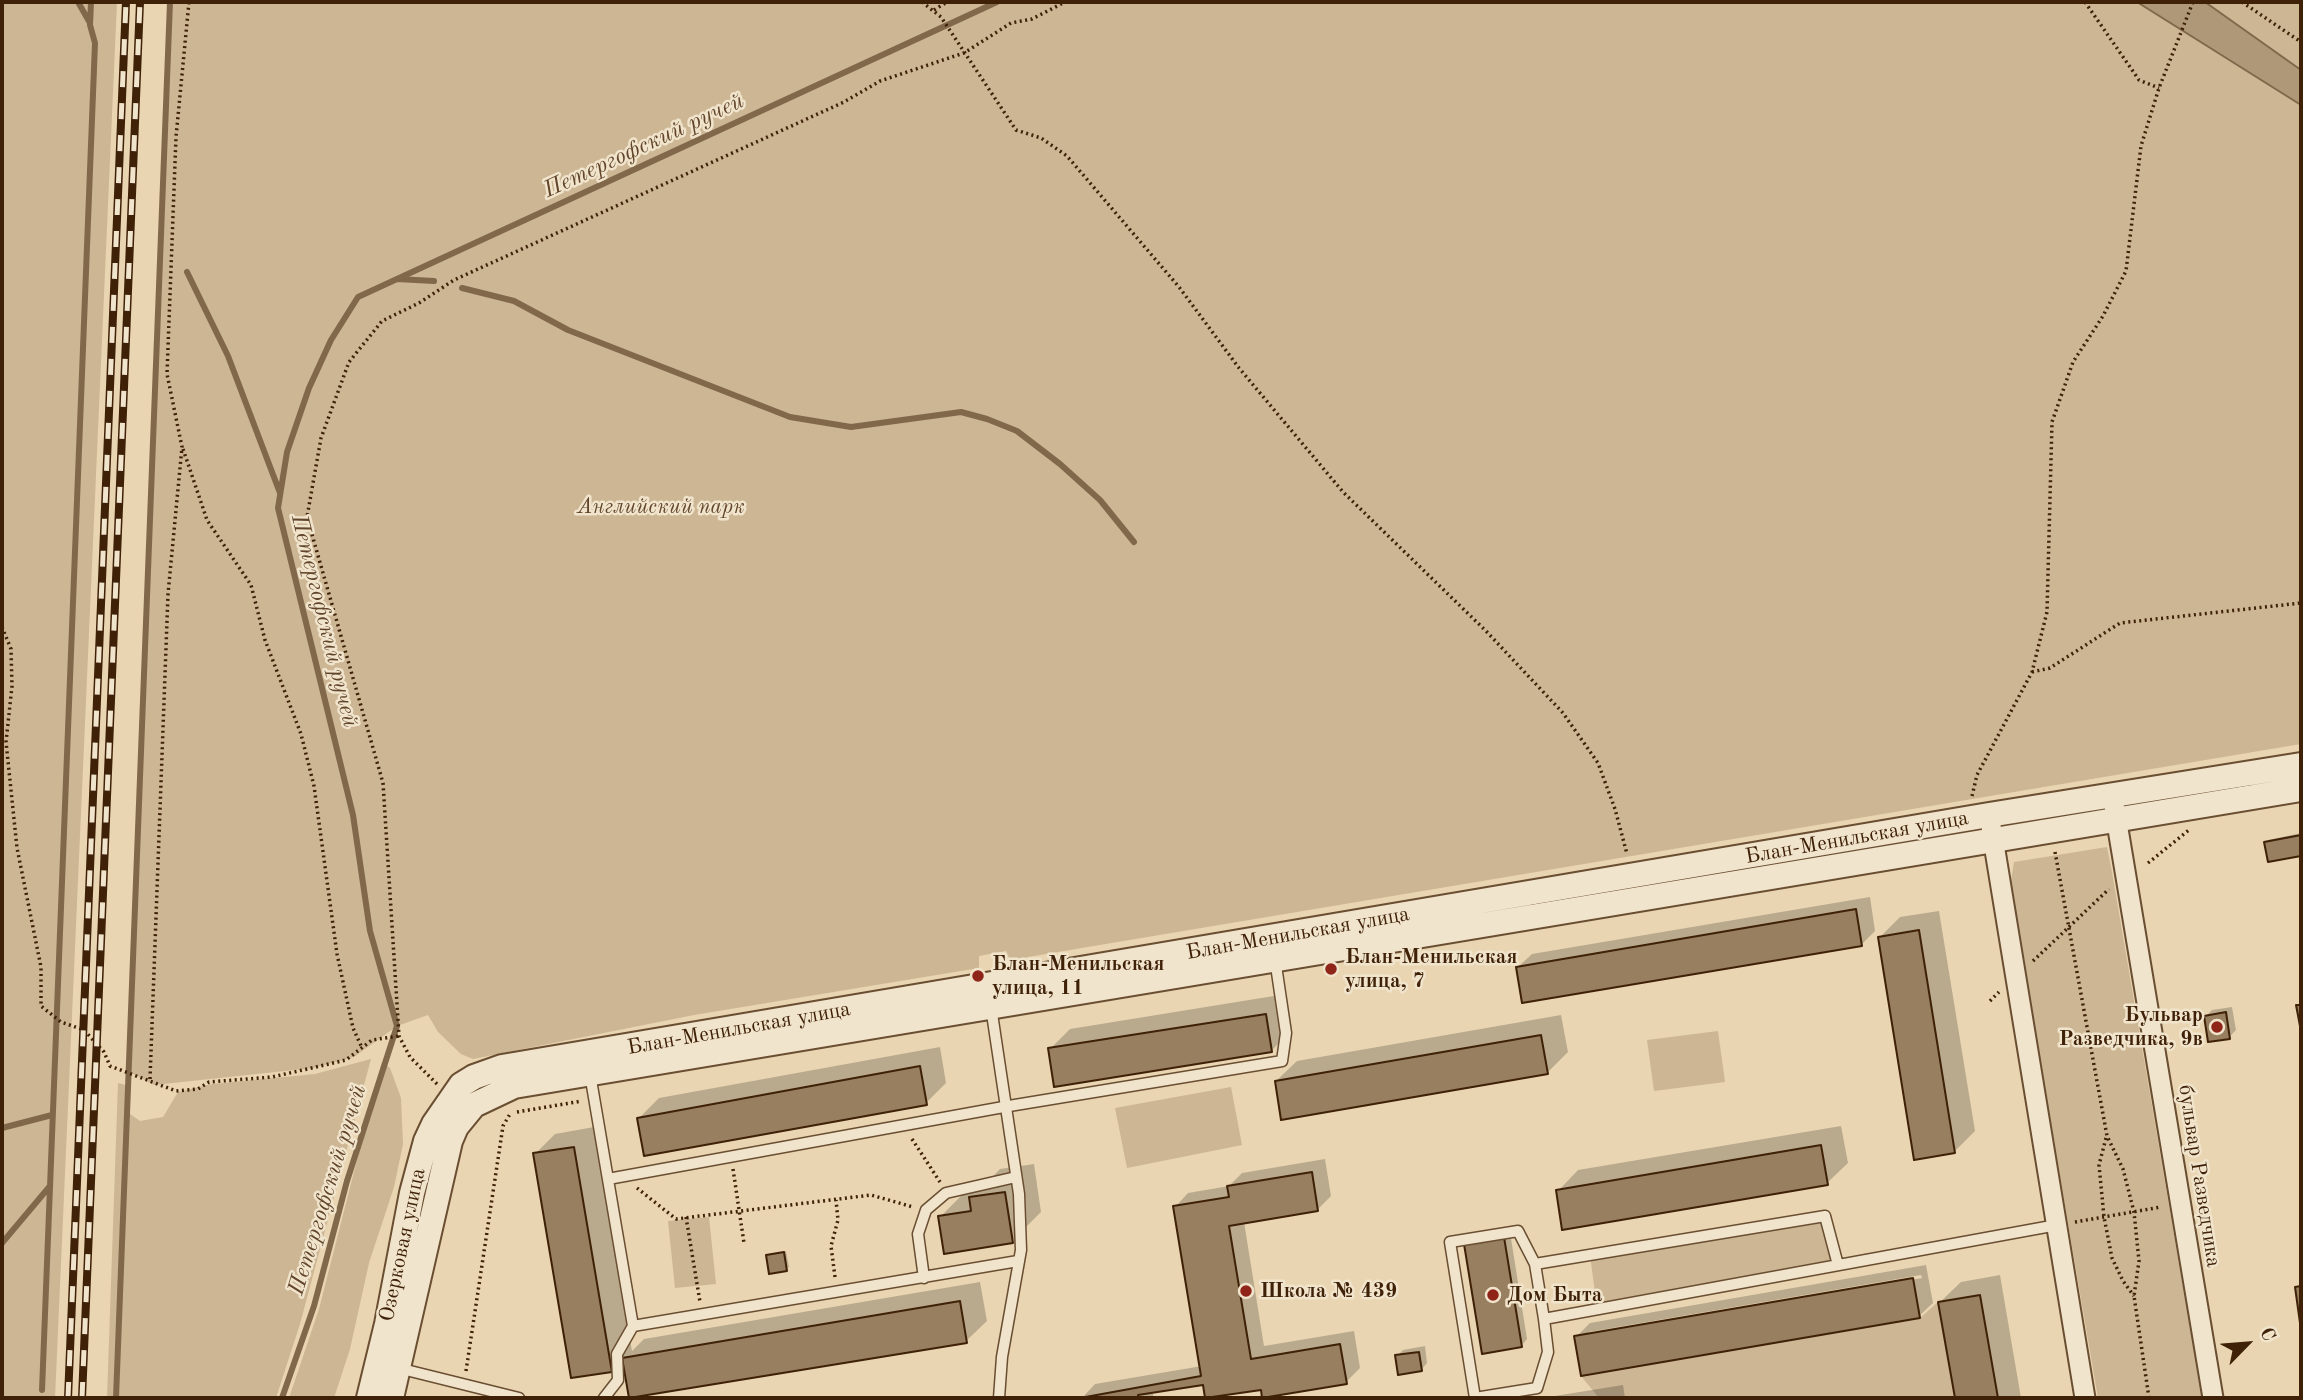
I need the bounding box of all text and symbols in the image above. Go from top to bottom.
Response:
water label: Петергофский ручей [539,87,749,205]
park label: Английский парк [577,494,745,520]
water label: Петергофский ручей [284,512,364,730]
street label: Блан-Менильская улица [1743,806,1971,870]
street label: Блан-Менильская улица [1184,902,1412,966]
place label: Блан-Менильская улица, 7 [1345,944,1518,994]
place label: Блан-Менильская улица, 11 [992,951,1165,1001]
marker: Блан-Менильская улица, 7 [1323,961,1339,977]
marker: Блан-Менильская улица, 11 [970,968,986,984]
street label: Блан-Менильская улица [625,997,853,1061]
place label: Бульвар Разведчика, 9в [2059,1002,2203,1052]
marker: Бульвар Разведчика, 9в [2209,1019,2225,1035]
water label: Петергофский ручей [283,1082,373,1298]
street label: бульвар Разведчика [2172,1083,2226,1269]
street label: Озерковая улица [374,1166,432,1324]
place label: Школа № 439 [1260,1278,1397,1304]
place label: Дом Быта [1507,1282,1603,1308]
marker: Школа № 439 [1238,1283,1254,1299]
marker: Дом Быта [1485,1287,1501,1303]
north arrow [2212,1309,2282,1379]
text: С [2255,1325,2278,1345]

